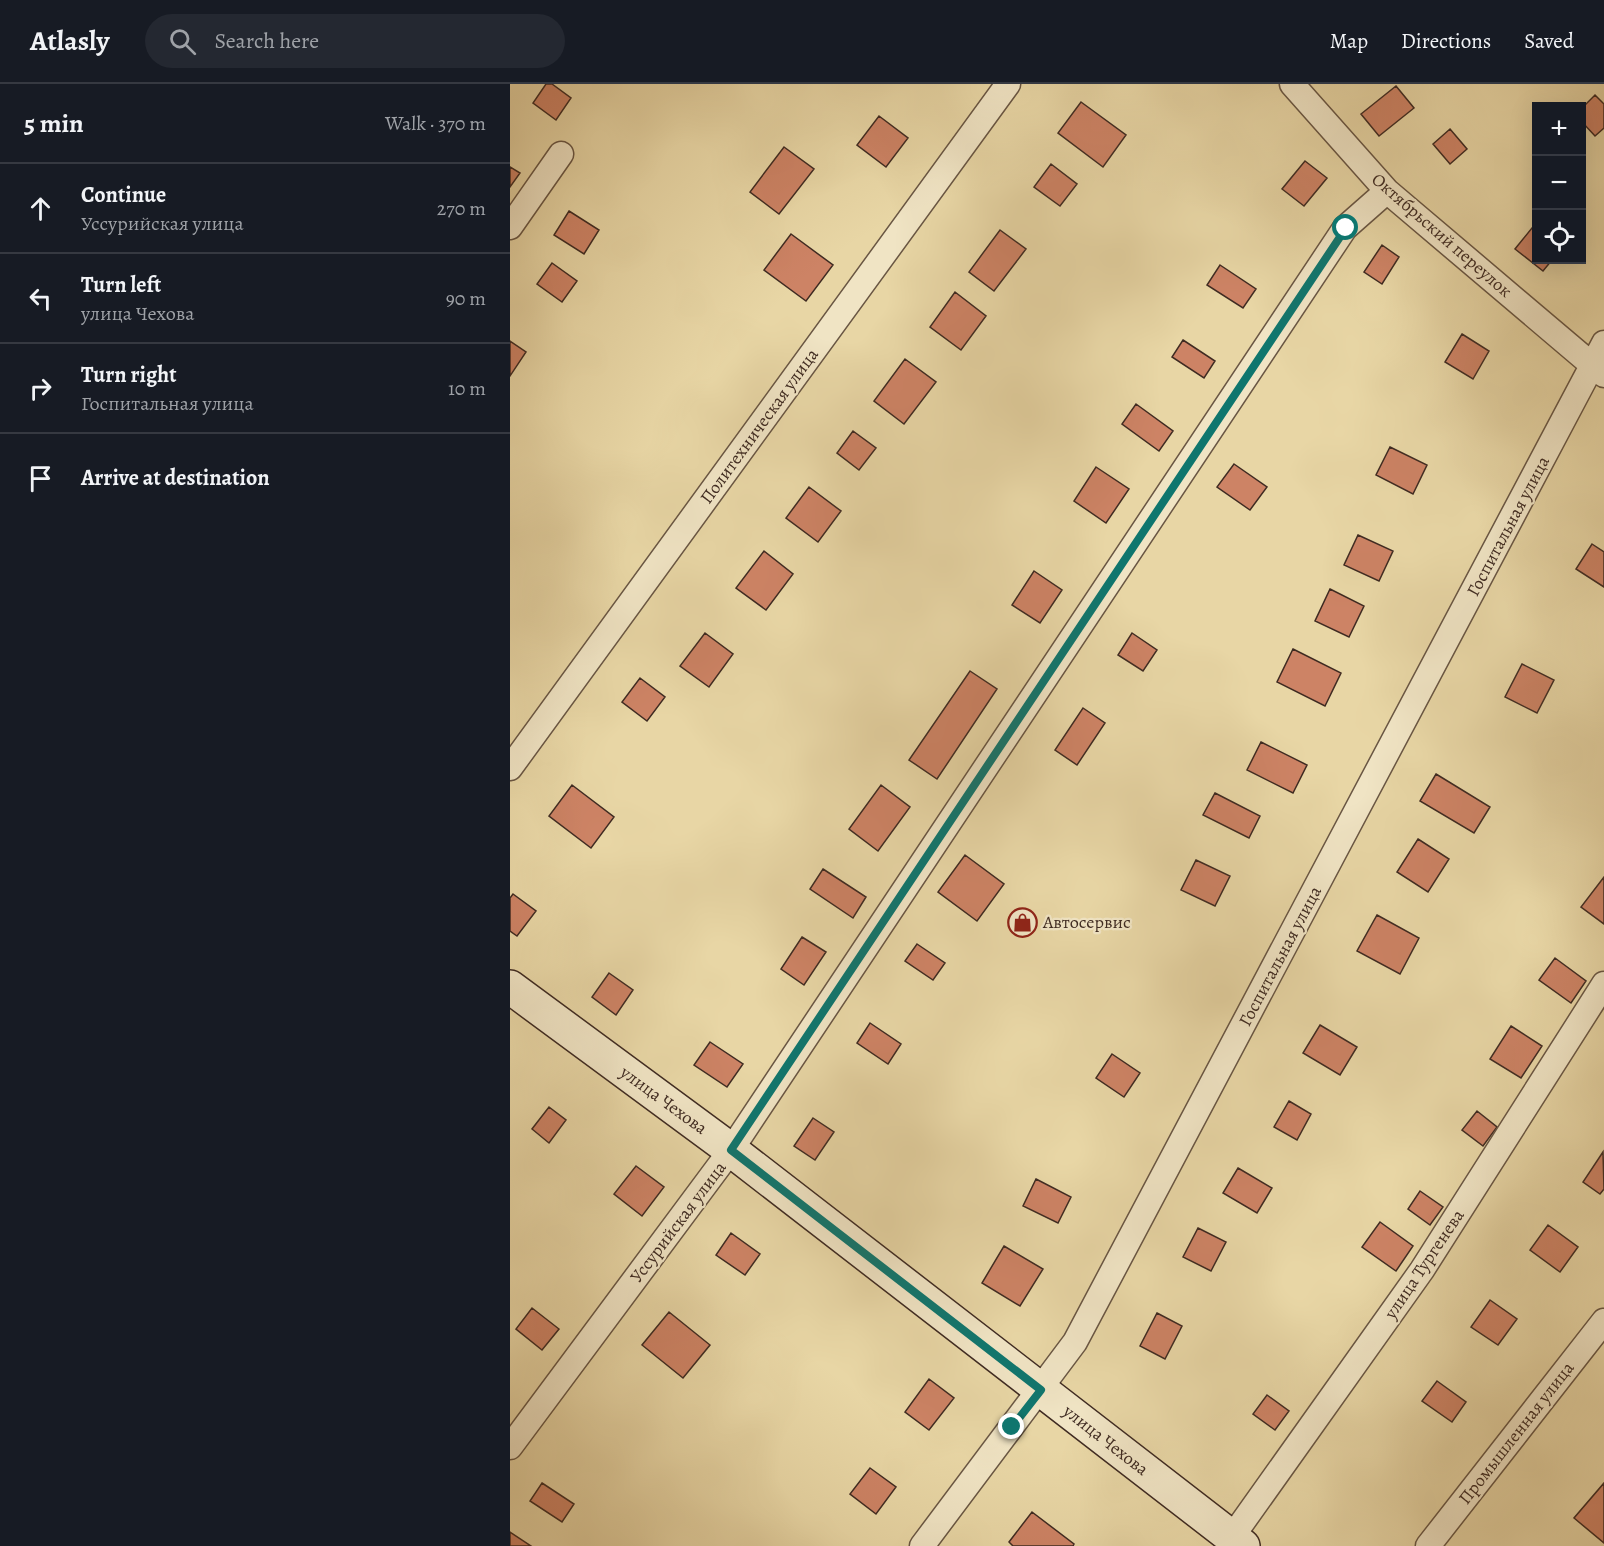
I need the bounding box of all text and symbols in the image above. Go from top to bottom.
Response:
search box [145,14,565,68]
text: Atlasly [30,22,109,60]
icon: search [166,25,199,58]
text: Search here [214,26,319,56]
text: Map [1330,27,1368,55]
text: Directions [1401,27,1491,55]
text: Saved [1524,27,1574,55]
map controls [1532,102,1586,264]
button: + [1532,102,1586,156]
text: 5 min [24,106,84,141]
text: Walk · 370 m [385,110,486,137]
button: − [1532,156,1586,210]
street label: Октябрьский переулок [1367,167,1517,303]
text: Continue [81,180,166,210]
icon: ahead [24,192,57,225]
text: 270 m [437,195,486,222]
text: Уссурийская улица [81,210,244,237]
button: locate [1532,210,1586,264]
route start [1332,214,1358,240]
text: Turn left [81,270,161,300]
icon: left [24,282,57,315]
text: 90 m [446,285,486,312]
text: улица Чехова [81,300,195,327]
street label: Политехническая улица [694,343,824,509]
text: Turn right [81,360,177,390]
icon: right [24,372,57,405]
text: 10 m [448,375,486,402]
text: Госпитальная улица [81,390,254,417]
street label: Госпитальная улица [1461,451,1555,600]
icon: arrive [24,462,57,495]
text: Arrive at destination [81,463,270,493]
street label: Госпитальная улица [1233,881,1327,1030]
shop icon: Автосервис [1006,906,1038,938]
place label: Автосервис [1042,910,1131,934]
street label: улица Чехова [615,1060,713,1140]
street label: Уссурийская улица [624,1156,732,1288]
street label: улица Тургенева [1378,1204,1470,1324]
street label: Промышленная улица [1453,1356,1580,1509]
street label: улица Чехова [1058,1398,1154,1481]
route end [998,1413,1024,1439]

